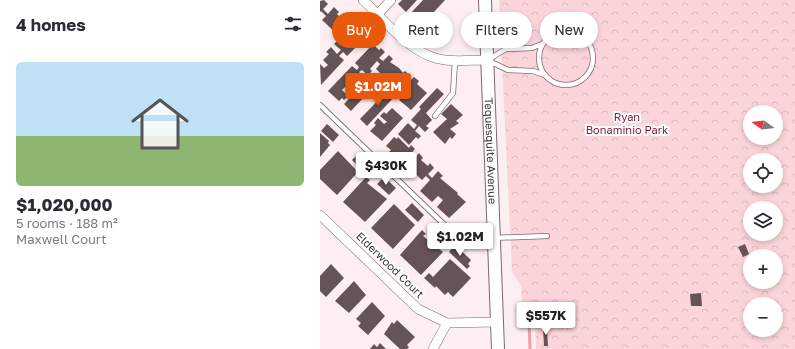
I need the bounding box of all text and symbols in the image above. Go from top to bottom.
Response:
chip: Buy [332,12,386,48]
chip: Rent [394,12,453,48]
chip: Filters [461,12,532,48]
chip: New [540,12,598,48]
icon: filters [282,13,304,35]
text: 4 homes [16,14,86,35]
pin: $1.02M [345,73,411,107]
text: $1.02M [354,78,402,94]
icon: home [124,88,196,160]
street label: Tequesquite Avenue [483,97,500,204]
north arrow [743,105,783,145]
map controls [743,105,783,337]
park label: Ryan Bonaminio Park [586,110,668,136]
pin: $430K [358,152,414,186]
button: locate [743,153,783,193]
text: $430K [365,157,407,173]
text: $1,020,000 [16,194,113,215]
button: layers [743,201,783,241]
text: 5 rooms · 188 m² [16,215,118,231]
pin: $1.02M [427,223,493,257]
text: $1.02M [436,228,484,244]
street label: Elderwood Court [354,229,427,300]
text: Maxwell Court [16,231,106,247]
button: + [743,249,783,289]
button: − [743,297,783,337]
pin: $557K [518,302,574,336]
text: $557K [525,307,567,323]

